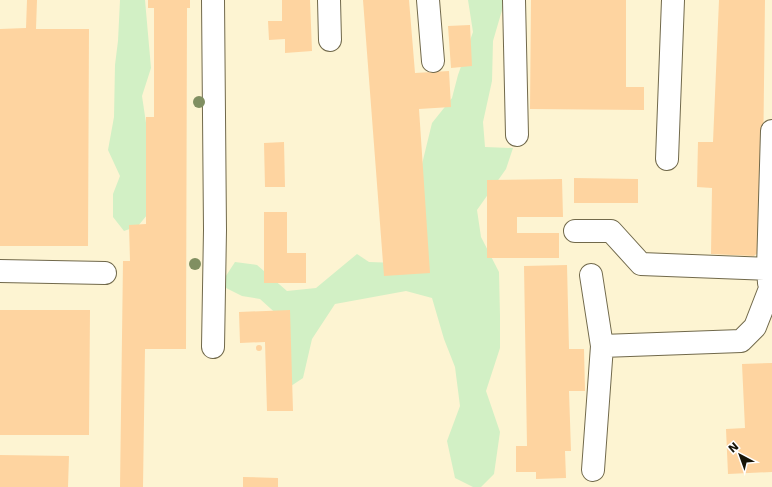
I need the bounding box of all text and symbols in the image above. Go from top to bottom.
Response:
north arrow [720,435,760,475]
text: N [726,440,742,456]

